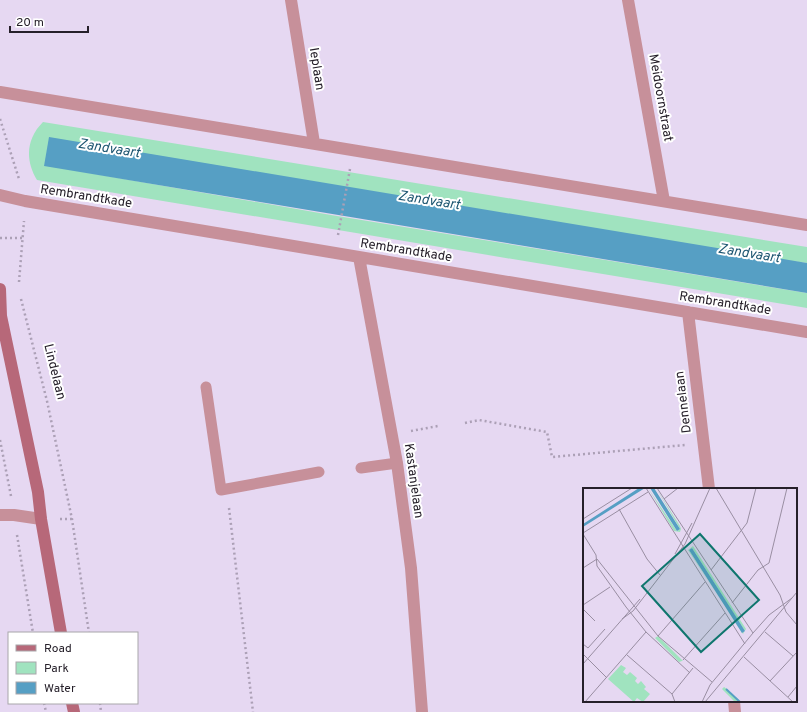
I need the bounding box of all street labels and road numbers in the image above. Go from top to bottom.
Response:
street label: Ieplaan [305,47,327,91]
street label: Meidoornstraat [644,53,676,143]
street label: Rembrandtkade [39,182,133,212]
street label: Rembrandtkade [359,236,453,266]
street label: Rembrandtkade [678,289,772,319]
street label: Lindelaan [39,342,69,402]
street label: Dennelaan [672,370,696,434]
street label: Kastanjelaan [400,442,426,520]

